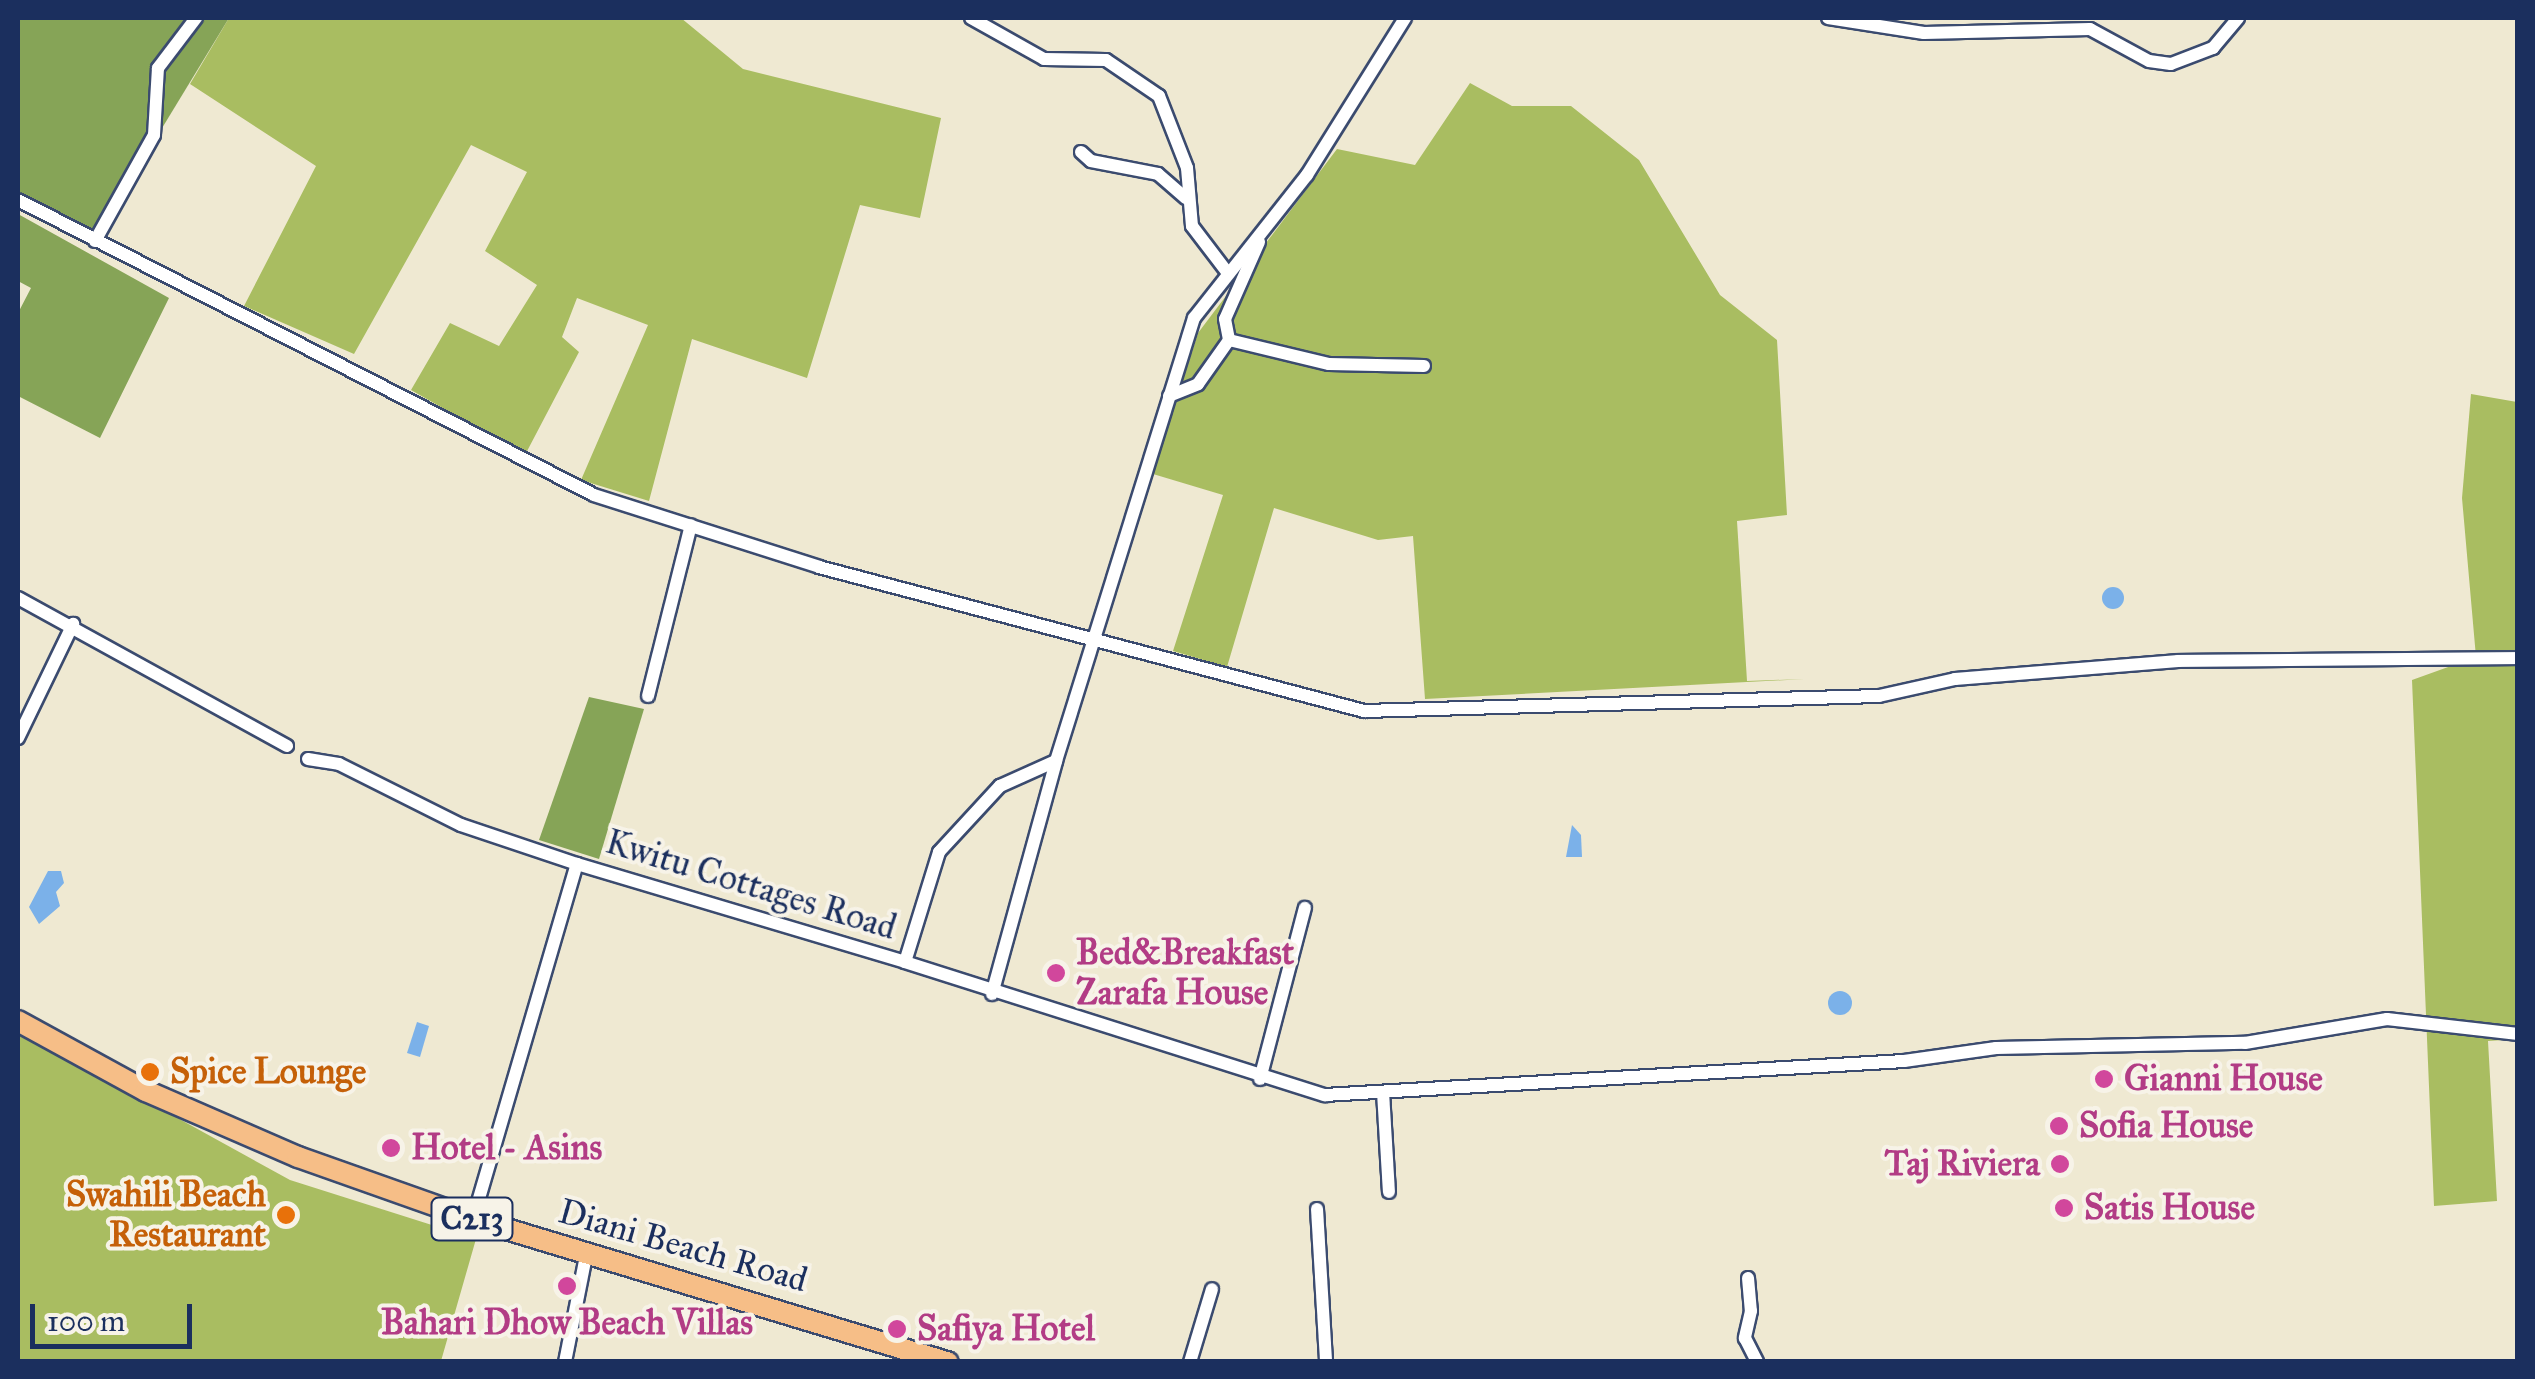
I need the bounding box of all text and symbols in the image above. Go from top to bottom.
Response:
street label: Kwitu Cottages Road [601,821,901,949]
place label: Bed&Breakfast Zarafa House [1076,932,1294,1014]
marker: Bed&Breakfast Zarafa House [1045,962,1067,984]
place label: Spice Lounge [170,1051,366,1093]
place label: Gianni House [2124,1058,2323,1100]
marker: Spice Lounge [139,1061,161,1083]
marker: Gianni House [2093,1068,2115,1090]
place label: Sofia House [2079,1105,2253,1147]
marker: Sofia House [2048,1115,2070,1137]
place label: Hotel - Asins [411,1127,602,1169]
marker: Hotel - Asins [380,1137,402,1159]
place label: Taj Riviera [1885,1143,2040,1185]
marker: Taj Riviera [2049,1153,2071,1175]
place label: Swahili Beach Restaurant [66,1174,266,1256]
place label: Satis House [2084,1187,2255,1229]
street label: Diani Beach Road [554,1190,812,1302]
road number: C213 [430,1192,514,1246]
marker: Satis House [2053,1197,2075,1219]
marker: Swahili Beach Restaurant [275,1204,297,1226]
marker: Bahari Dhow Beach Villas [556,1275,578,1297]
scale bar [35,1284,198,1346]
place label: Bahari Dhow Beach Villas [381,1302,753,1344]
text: 100 m [47,1303,125,1339]
place label: Safiya Hotel [917,1308,1095,1350]
marker: Safiya Hotel [886,1318,908,1340]

